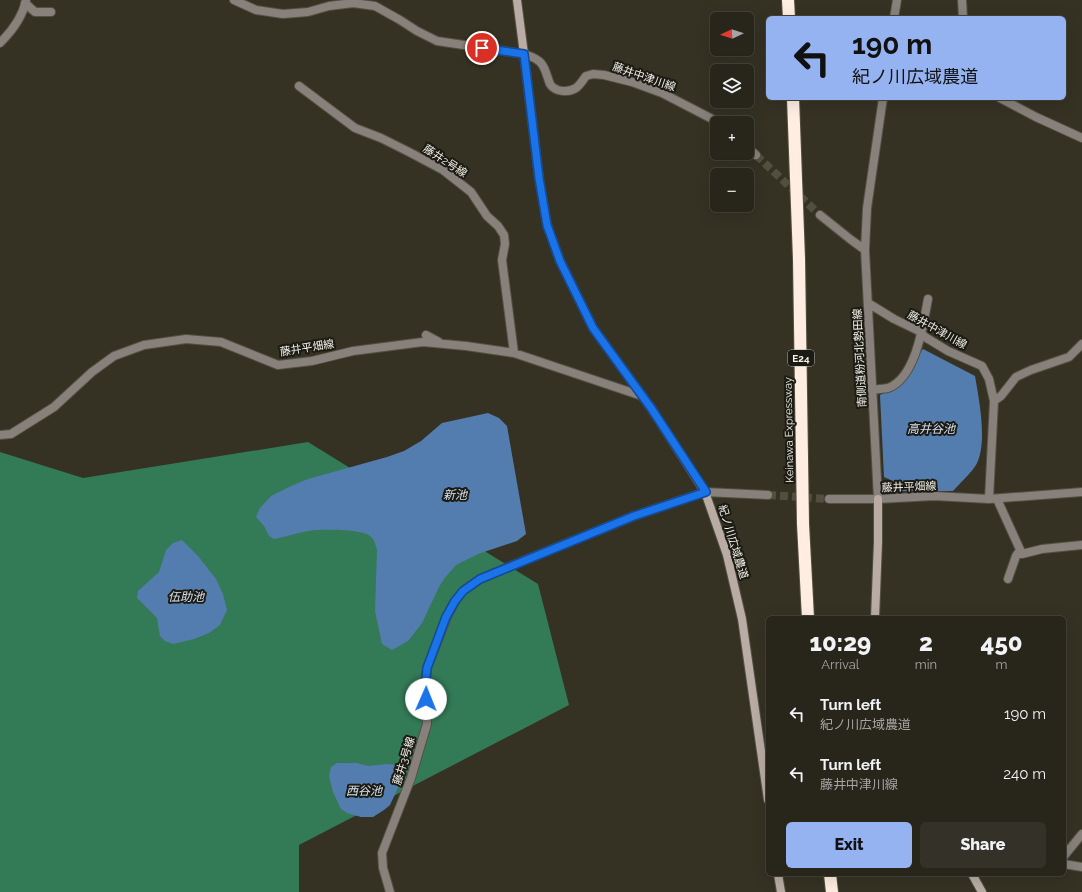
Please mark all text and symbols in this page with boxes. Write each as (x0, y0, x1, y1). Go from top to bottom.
north arrow (710, 12, 754, 56)
map controls (710, 12, 754, 212)
text: 190 m (852, 28, 932, 61)
pin (465, 31, 499, 65)
icon: left (786, 32, 838, 84)
icon: arrive (471, 37, 493, 59)
street label: 藤井中津川線 (611, 60, 677, 94)
button: layers (710, 64, 754, 108)
text: 紀ノ川広域農道 (852, 66, 978, 87)
button: + (710, 116, 754, 160)
street label: 藤井2号線 (421, 142, 469, 180)
button: − (710, 168, 754, 212)
street label: 南側道粉河北勢田線 (851, 308, 869, 408)
street label: 藤井中津川線 (905, 308, 969, 352)
street label: 藤井平畑線 (279, 337, 335, 359)
road number: E24 (788, 350, 814, 366)
street label: Keinawa Expressway (782, 377, 796, 483)
water label: 高井谷池 (907, 422, 956, 436)
street label: 藤井平畑線 (881, 480, 937, 494)
water label: 新池 (443, 488, 468, 502)
street label: 紀ノ川広域農道 (716, 503, 750, 581)
water label: 伍助池 (168, 590, 205, 604)
text: 10:29 (809, 628, 871, 657)
text: 2 (919, 628, 933, 657)
text: 450 (981, 628, 1023, 657)
text: Arrival (821, 657, 859, 672)
text: min (915, 657, 937, 672)
text: m (996, 657, 1008, 672)
position arrow (405, 678, 447, 720)
text: Turn left (820, 696, 881, 714)
icon: left (786, 703, 808, 725)
text: 190 m (1004, 705, 1046, 723)
text: 紀ノ川広域農道 (820, 717, 911, 732)
street label: 藤井3号線 (390, 735, 418, 787)
text: Turn left (820, 756, 881, 774)
icon: left (786, 763, 808, 785)
text: 240 m (1003, 765, 1046, 783)
text: 藤井中津川線 (820, 777, 898, 792)
water label: 西谷池 (346, 784, 383, 798)
button: Exit (786, 822, 912, 868)
button: Share (920, 822, 1046, 868)

